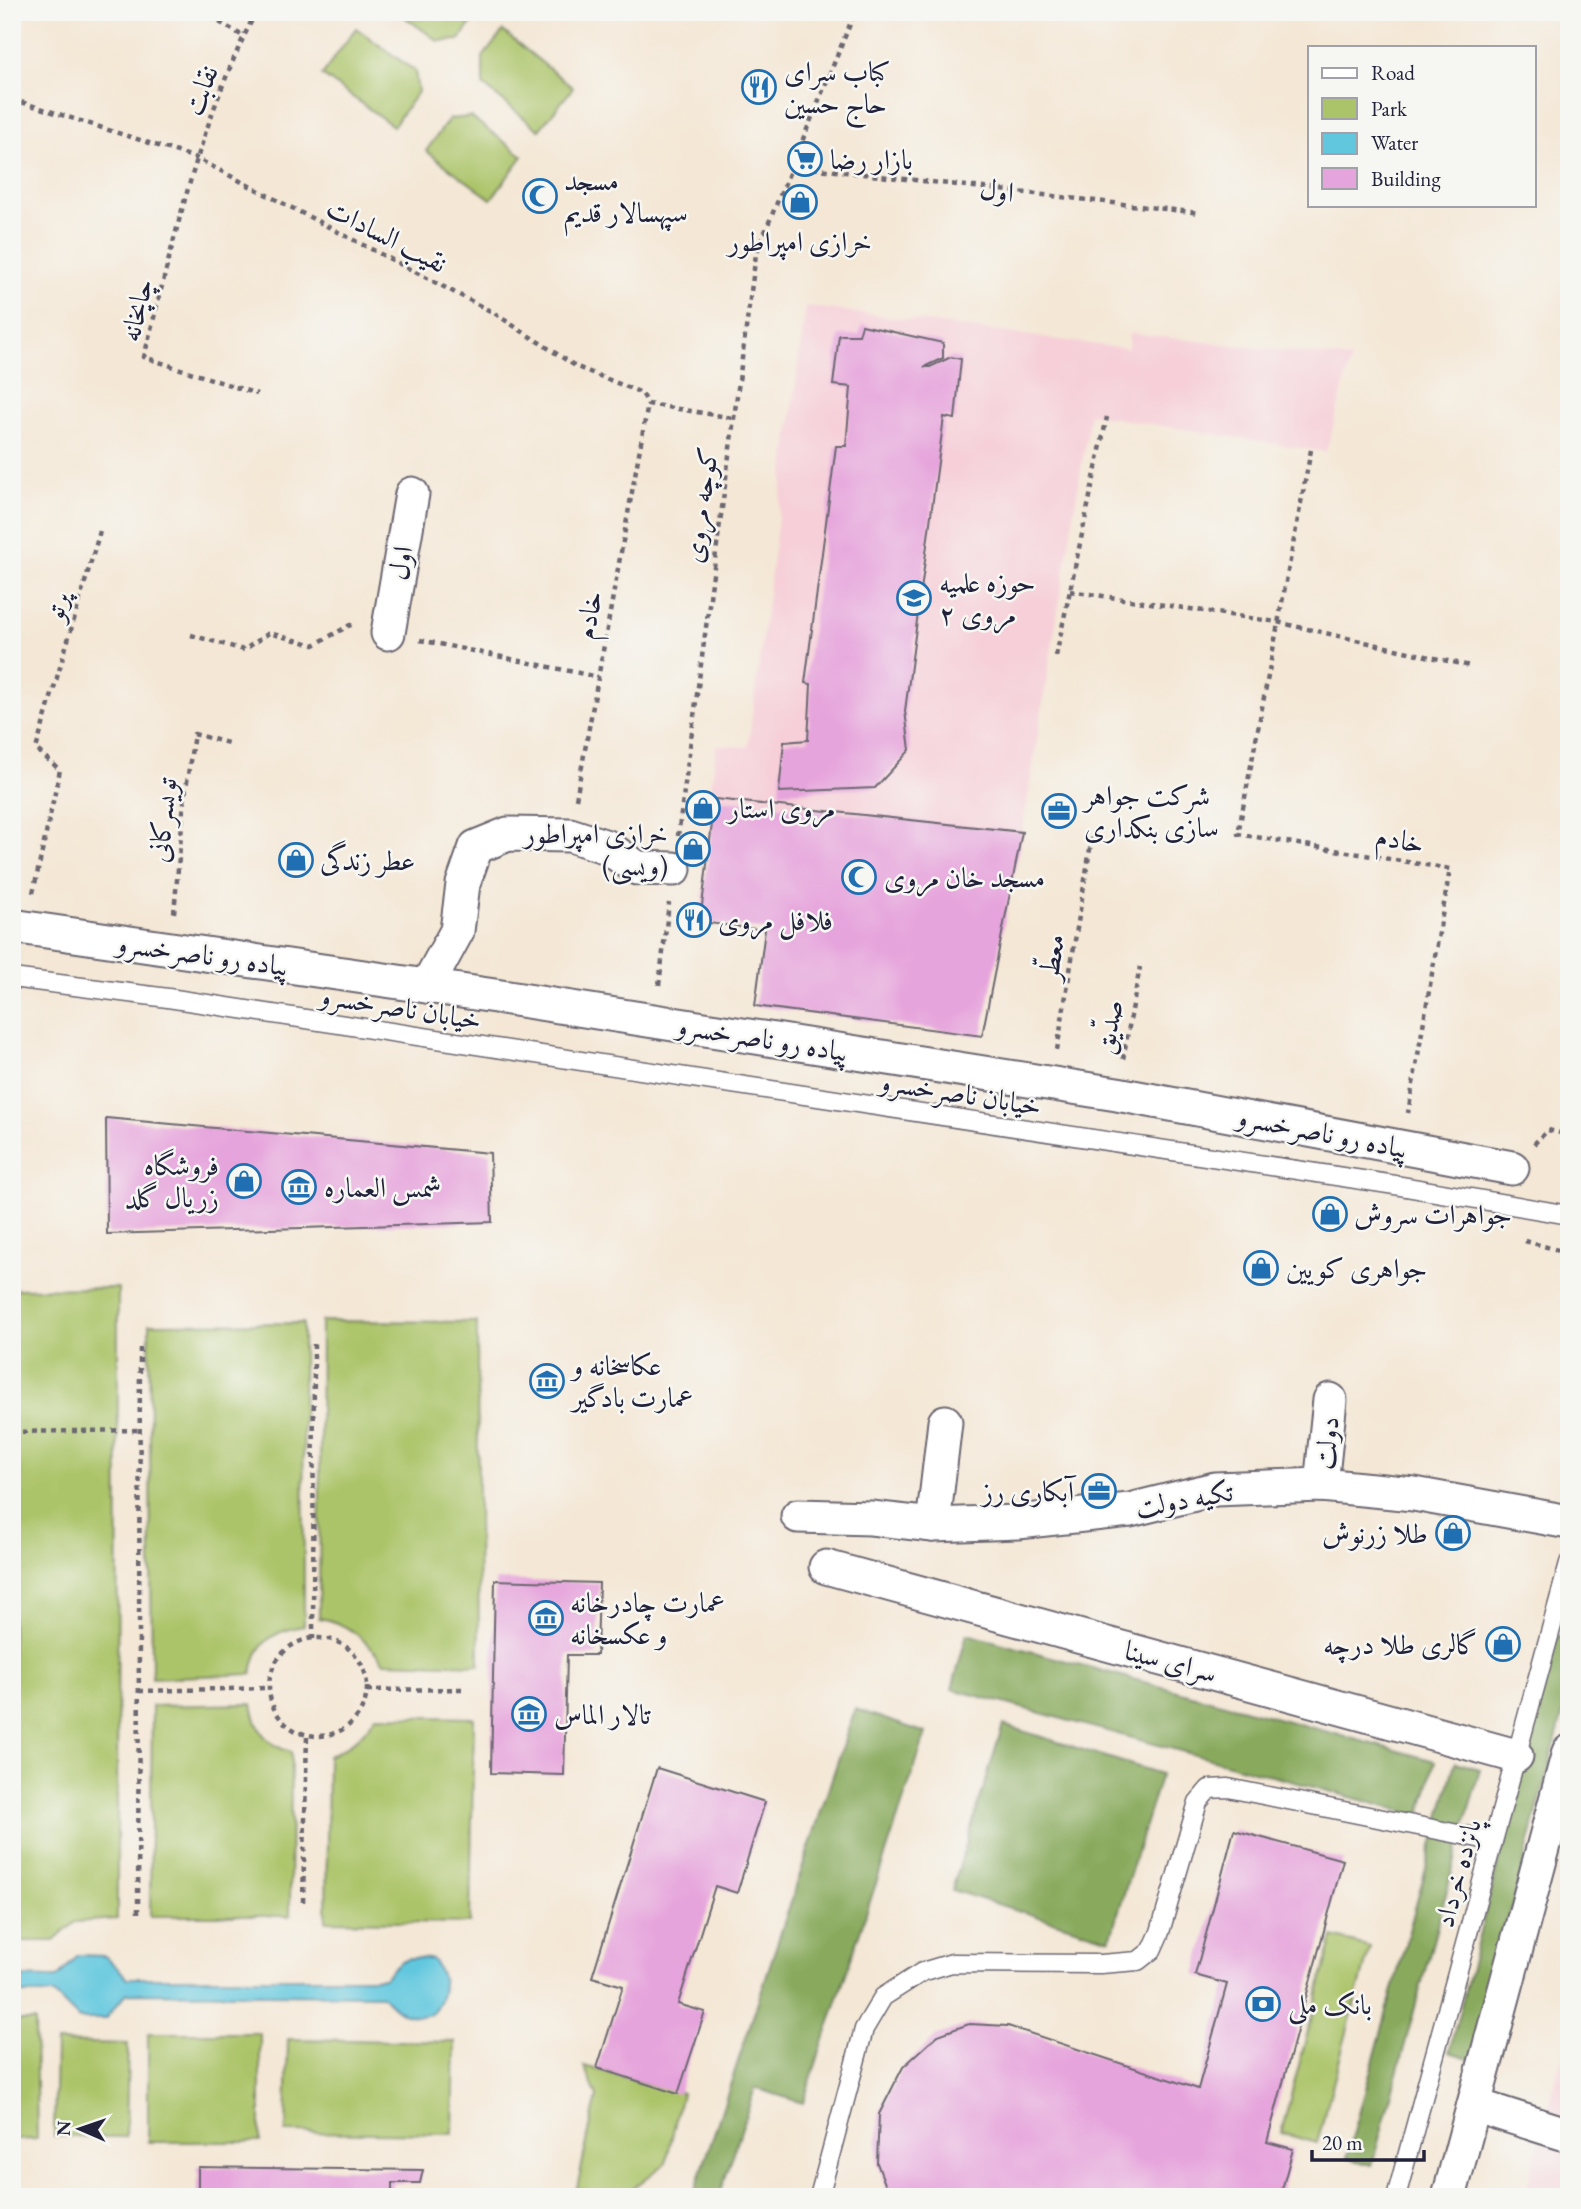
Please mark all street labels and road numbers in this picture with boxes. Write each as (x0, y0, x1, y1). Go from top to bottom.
street label: نقابت (174, 60, 226, 120)
street label: اول (978, 170, 1016, 210)
street label: نقیب السادات (320, 189, 454, 281)
street label: چاپخانه (111, 275, 163, 346)
street label: کوچه مروی (674, 445, 728, 566)
street label: اول (379, 543, 421, 583)
street label: پرتو (34, 584, 79, 628)
street label: خادم (566, 588, 617, 643)
street label: تویسرکانی (140, 775, 185, 864)
street label: خادم (1372, 817, 1427, 868)
street label: پیاده رو ناصرخسرو (111, 924, 291, 987)
street label: معطّر (1028, 931, 1072, 986)
street label: خیابان ناصرخسرو (315, 976, 484, 1038)
street label: صدّیق (1085, 997, 1131, 1057)
street label: پیاده رو ناصرخسرو (671, 1006, 852, 1072)
street label: خیابان ناصرخسرو (875, 1062, 1044, 1124)
street label: پیاده رو ناصرخسرو (1231, 1097, 1412, 1169)
street label: دولت (1305, 1415, 1347, 1471)
street label: تکیه دولت (1132, 1473, 1236, 1525)
street label: سرای سینا (1121, 1631, 1221, 1692)
street label: پانزده خرداد (1425, 1813, 1492, 1932)

